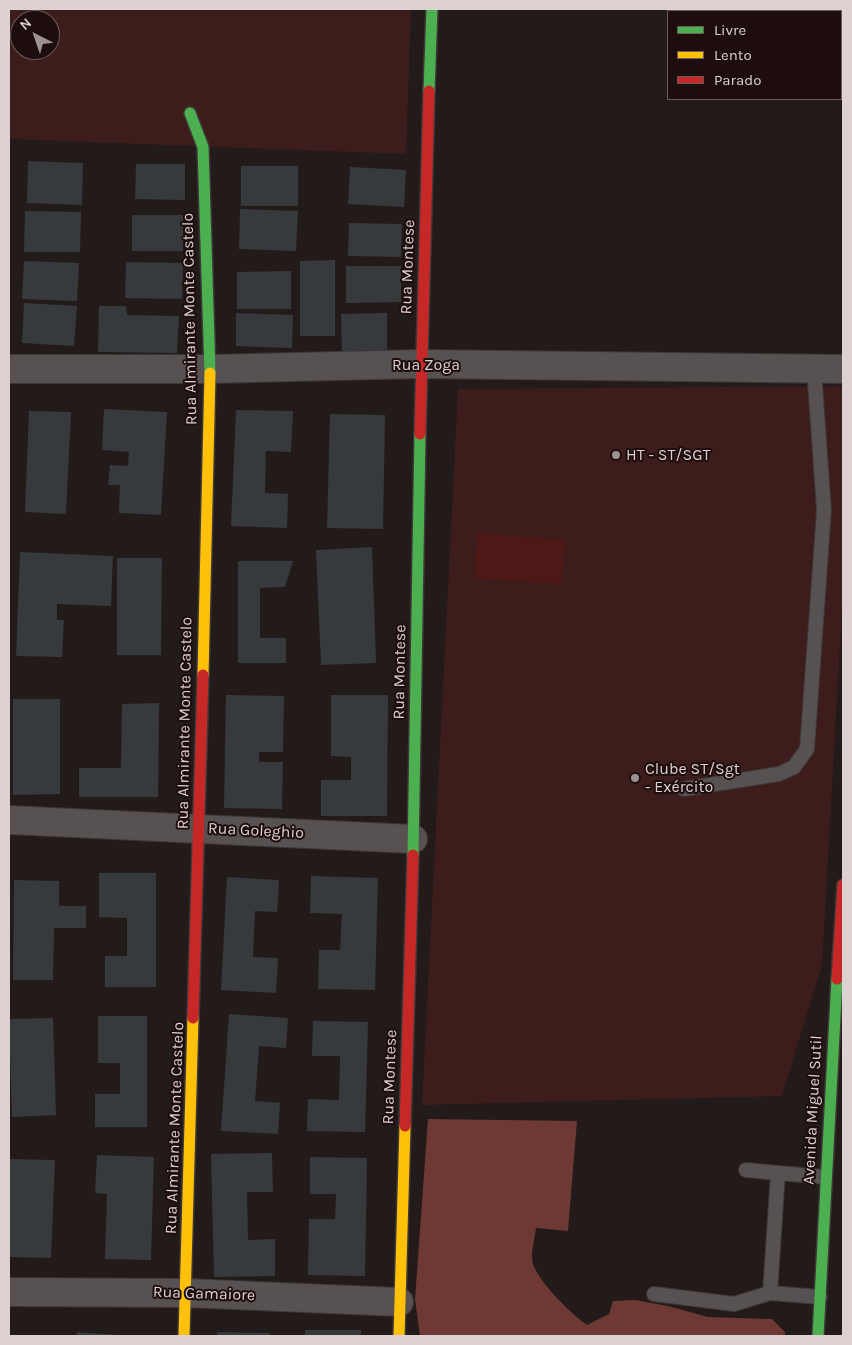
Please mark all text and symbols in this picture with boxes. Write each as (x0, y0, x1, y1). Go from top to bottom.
north arrow (10, 10, 60, 60)
legend (667, 10, 842, 100)
text: N (16, 14, 35, 34)
text: Livre (714, 21, 746, 39)
text: Lento (714, 46, 752, 64)
text: Parado (714, 71, 761, 89)
street label: Rua Almirante Monte Castelo (179, 213, 201, 425)
street label: Rua Montese (397, 219, 419, 315)
street label: Rua Zoga (392, 355, 460, 375)
place label: HT - ST/SGT (626, 445, 710, 465)
marker: HT - ST/SGT (610, 449, 622, 461)
street label: Rua Almirante Monte Castelo (174, 617, 196, 829)
street label: Rua Montese (390, 624, 410, 720)
place label: Clube ST/Sgt - Exército (645, 759, 740, 797)
marker: Clube ST/Sgt - Exército (629, 772, 641, 784)
street label: Rua Goleghio (208, 819, 304, 843)
street label: Rua Almirante Monte Castelo (162, 1022, 188, 1234)
street label: Rua Montese (379, 1029, 401, 1125)
street label: Avenida Miguel Sutil (799, 1035, 827, 1185)
street label: Rua Gamaiore (152, 1283, 256, 1305)

